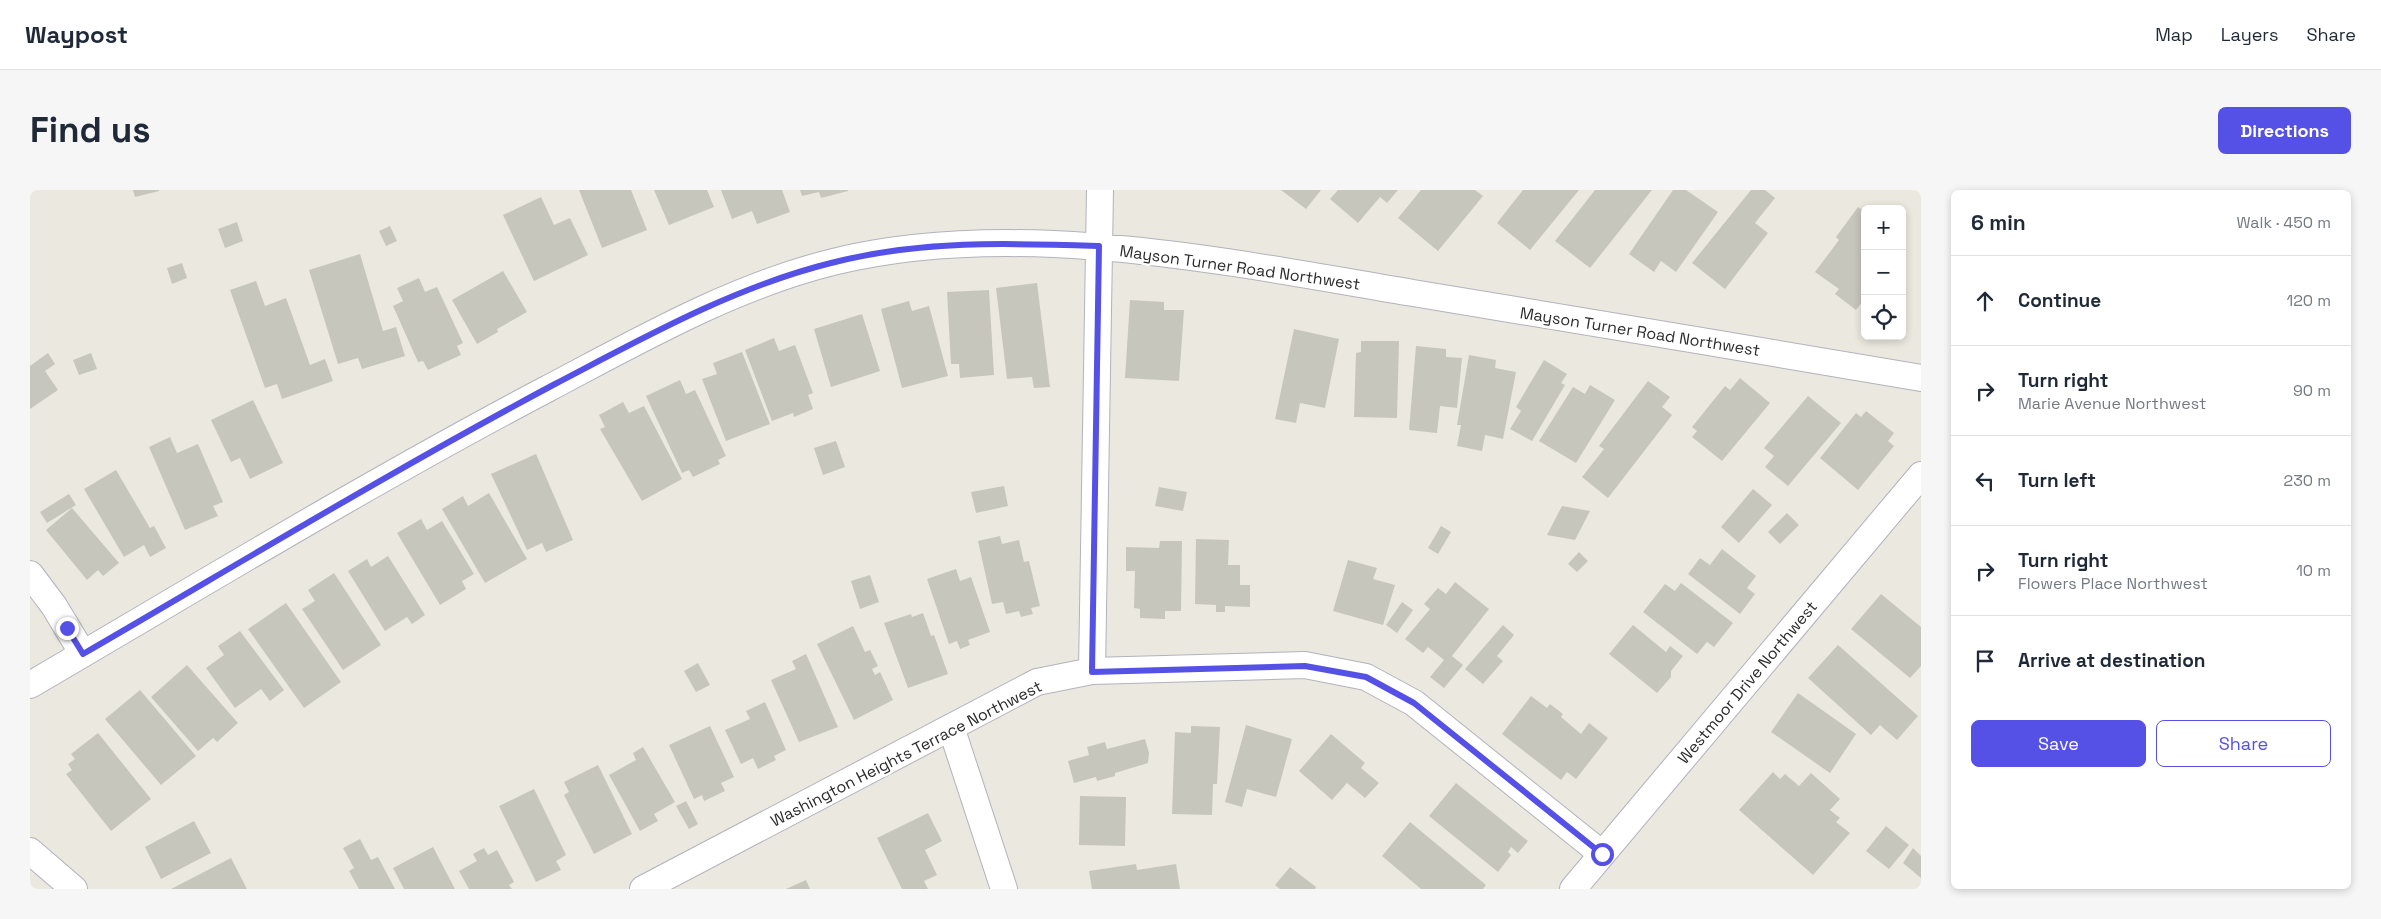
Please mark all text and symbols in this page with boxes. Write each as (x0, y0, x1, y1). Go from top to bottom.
text: Waypost (25, 19, 128, 50)
text: Map (2155, 23, 2193, 46)
text: Layers (2221, 23, 2278, 46)
text: Share (2306, 23, 2356, 46)
button: Directions (2218, 107, 2351, 154)
text: Find us (30, 108, 151, 152)
map controls (1861, 205, 1906, 340)
button: + (1861, 205, 1906, 250)
text: 6 min (1971, 209, 2026, 236)
text: Walk · 450 m (2237, 212, 2331, 233)
street label: Mayson Turner Road Northwest (1118, 240, 1362, 295)
button: − (1861, 250, 1906, 295)
icon: ahead (1971, 287, 1999, 315)
text: Continue (2018, 288, 2101, 313)
text: 120 m (2287, 290, 2331, 311)
button: locate (1861, 295, 1906, 340)
street label: Mayson Turner Road Northwest (1518, 302, 1761, 361)
text: Turn right (2018, 368, 2108, 393)
icon: right (1971, 377, 1999, 405)
text: 90 m (2293, 380, 2331, 401)
text: Marie Avenue Northwest (2018, 393, 2206, 414)
icon: left (1971, 467, 1999, 495)
text: Turn left (2018, 468, 2096, 493)
text: 230 m (2284, 470, 2331, 491)
text: Turn right (2018, 548, 2108, 573)
icon: right (1971, 557, 1999, 585)
text: 10 m (2296, 560, 2331, 581)
text: Flowers Place Northwest (2018, 573, 2208, 594)
street label: Westmoor Drive Northwest (1673, 597, 1822, 768)
route end (56, 617, 79, 640)
icon: arrive (1971, 647, 1999, 675)
text: Arrive at destination (2018, 648, 2206, 673)
street label: Washington Heights Terrace Northwest (767, 676, 1045, 831)
button: Save (1971, 720, 2146, 767)
button: Share (2156, 720, 2331, 767)
route start (1591, 843, 1614, 866)

